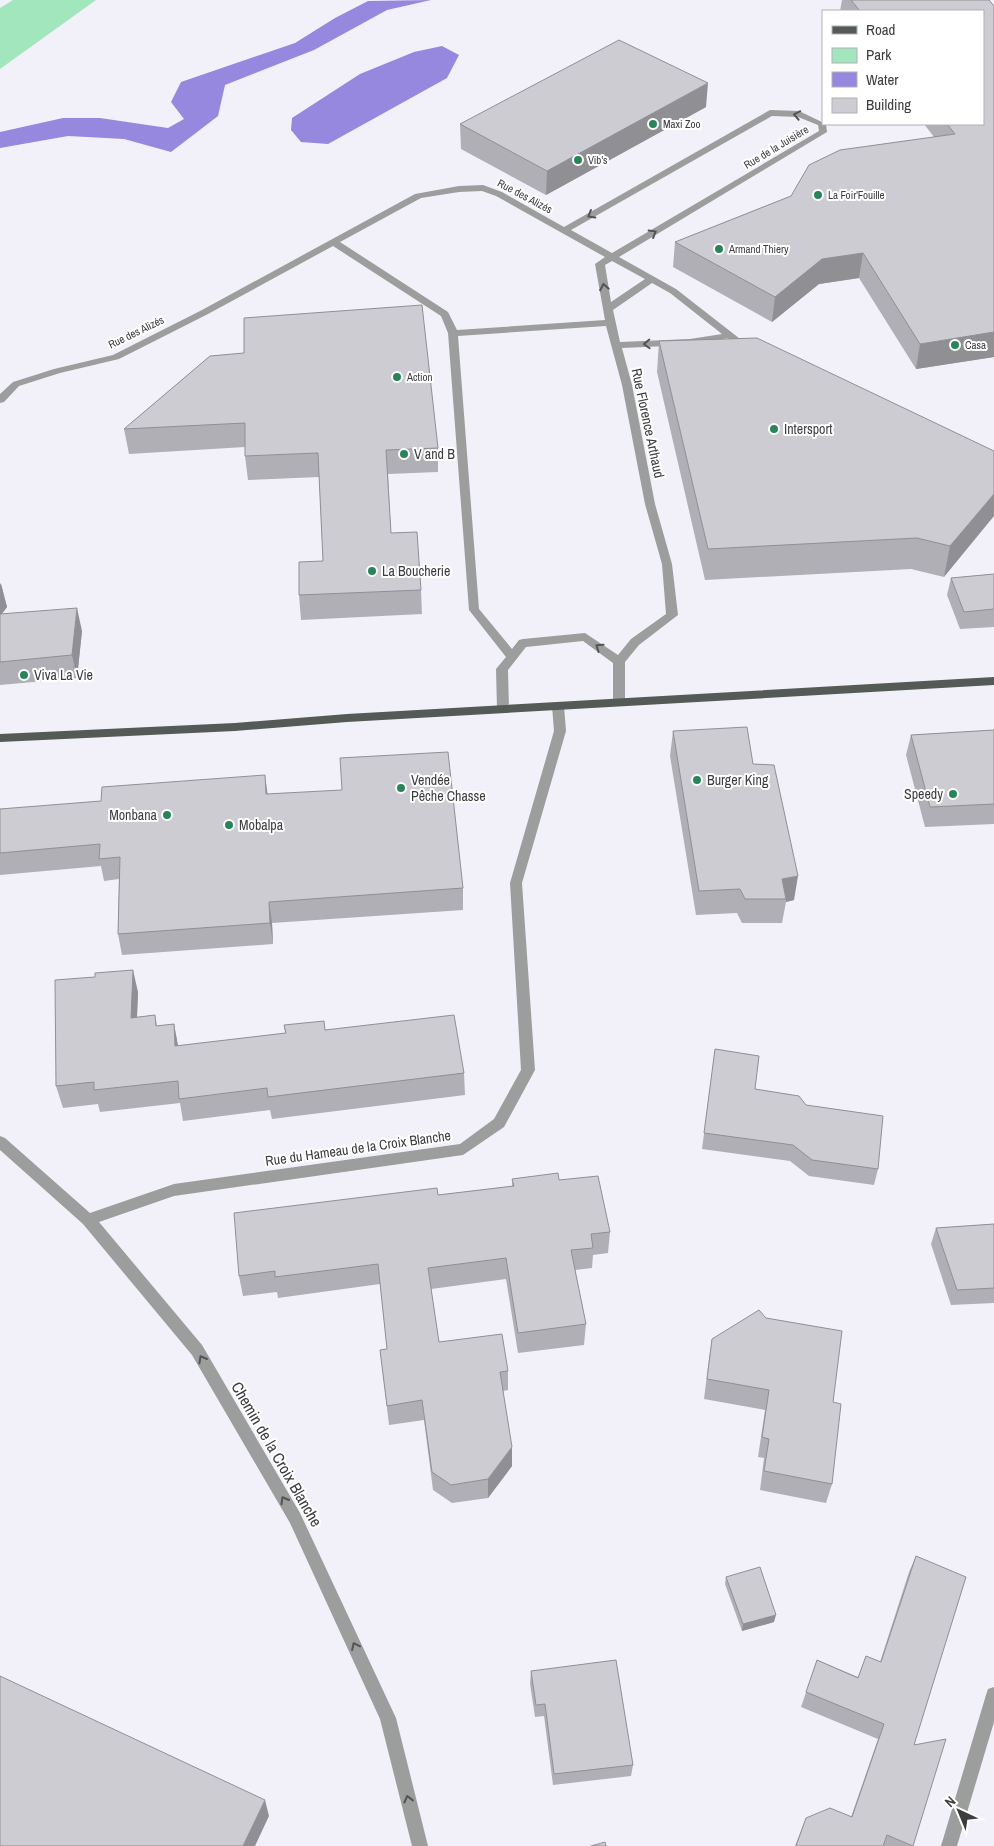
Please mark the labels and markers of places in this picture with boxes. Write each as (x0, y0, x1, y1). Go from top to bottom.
place label: Maxi Zoo (663, 117, 701, 131)
marker: Maxi Zoo (647, 118, 659, 130)
place label: Vib's (588, 153, 608, 167)
marker: Vib's (572, 154, 584, 166)
place label: La Foir'Fouille (828, 188, 885, 202)
marker: La Foir'Fouille (812, 189, 824, 201)
place label: Armand Thiery (728, 242, 789, 256)
marker: Armand Thiery (713, 243, 725, 255)
place label: Casa (965, 338, 986, 352)
marker: Casa (949, 339, 961, 351)
place label: Action (406, 370, 433, 384)
marker: Action (391, 371, 403, 383)
place label: Intersport (784, 420, 833, 438)
marker: Intersport (768, 423, 780, 435)
place label: V and B (414, 445, 455, 463)
marker: V and B (398, 448, 410, 460)
place label: La Boucherie (382, 562, 450, 580)
marker: La Boucherie (366, 565, 378, 577)
place label: Viva La Vie (34, 666, 93, 684)
marker: Viva La Vie (18, 669, 30, 681)
place label: Vendée Pêche Chasse (411, 771, 486, 805)
place label: Burger King (707, 771, 769, 789)
marker: Burger King (691, 774, 703, 786)
marker: Vendée Pêche Chasse (395, 782, 407, 794)
place label: Speedy (904, 785, 943, 803)
marker: Speedy (947, 788, 959, 800)
place label: Monbana (109, 806, 158, 824)
marker: Monbana (161, 809, 173, 821)
place label: Mobalpa (239, 816, 284, 834)
marker: Mobalpa (223, 819, 235, 831)

